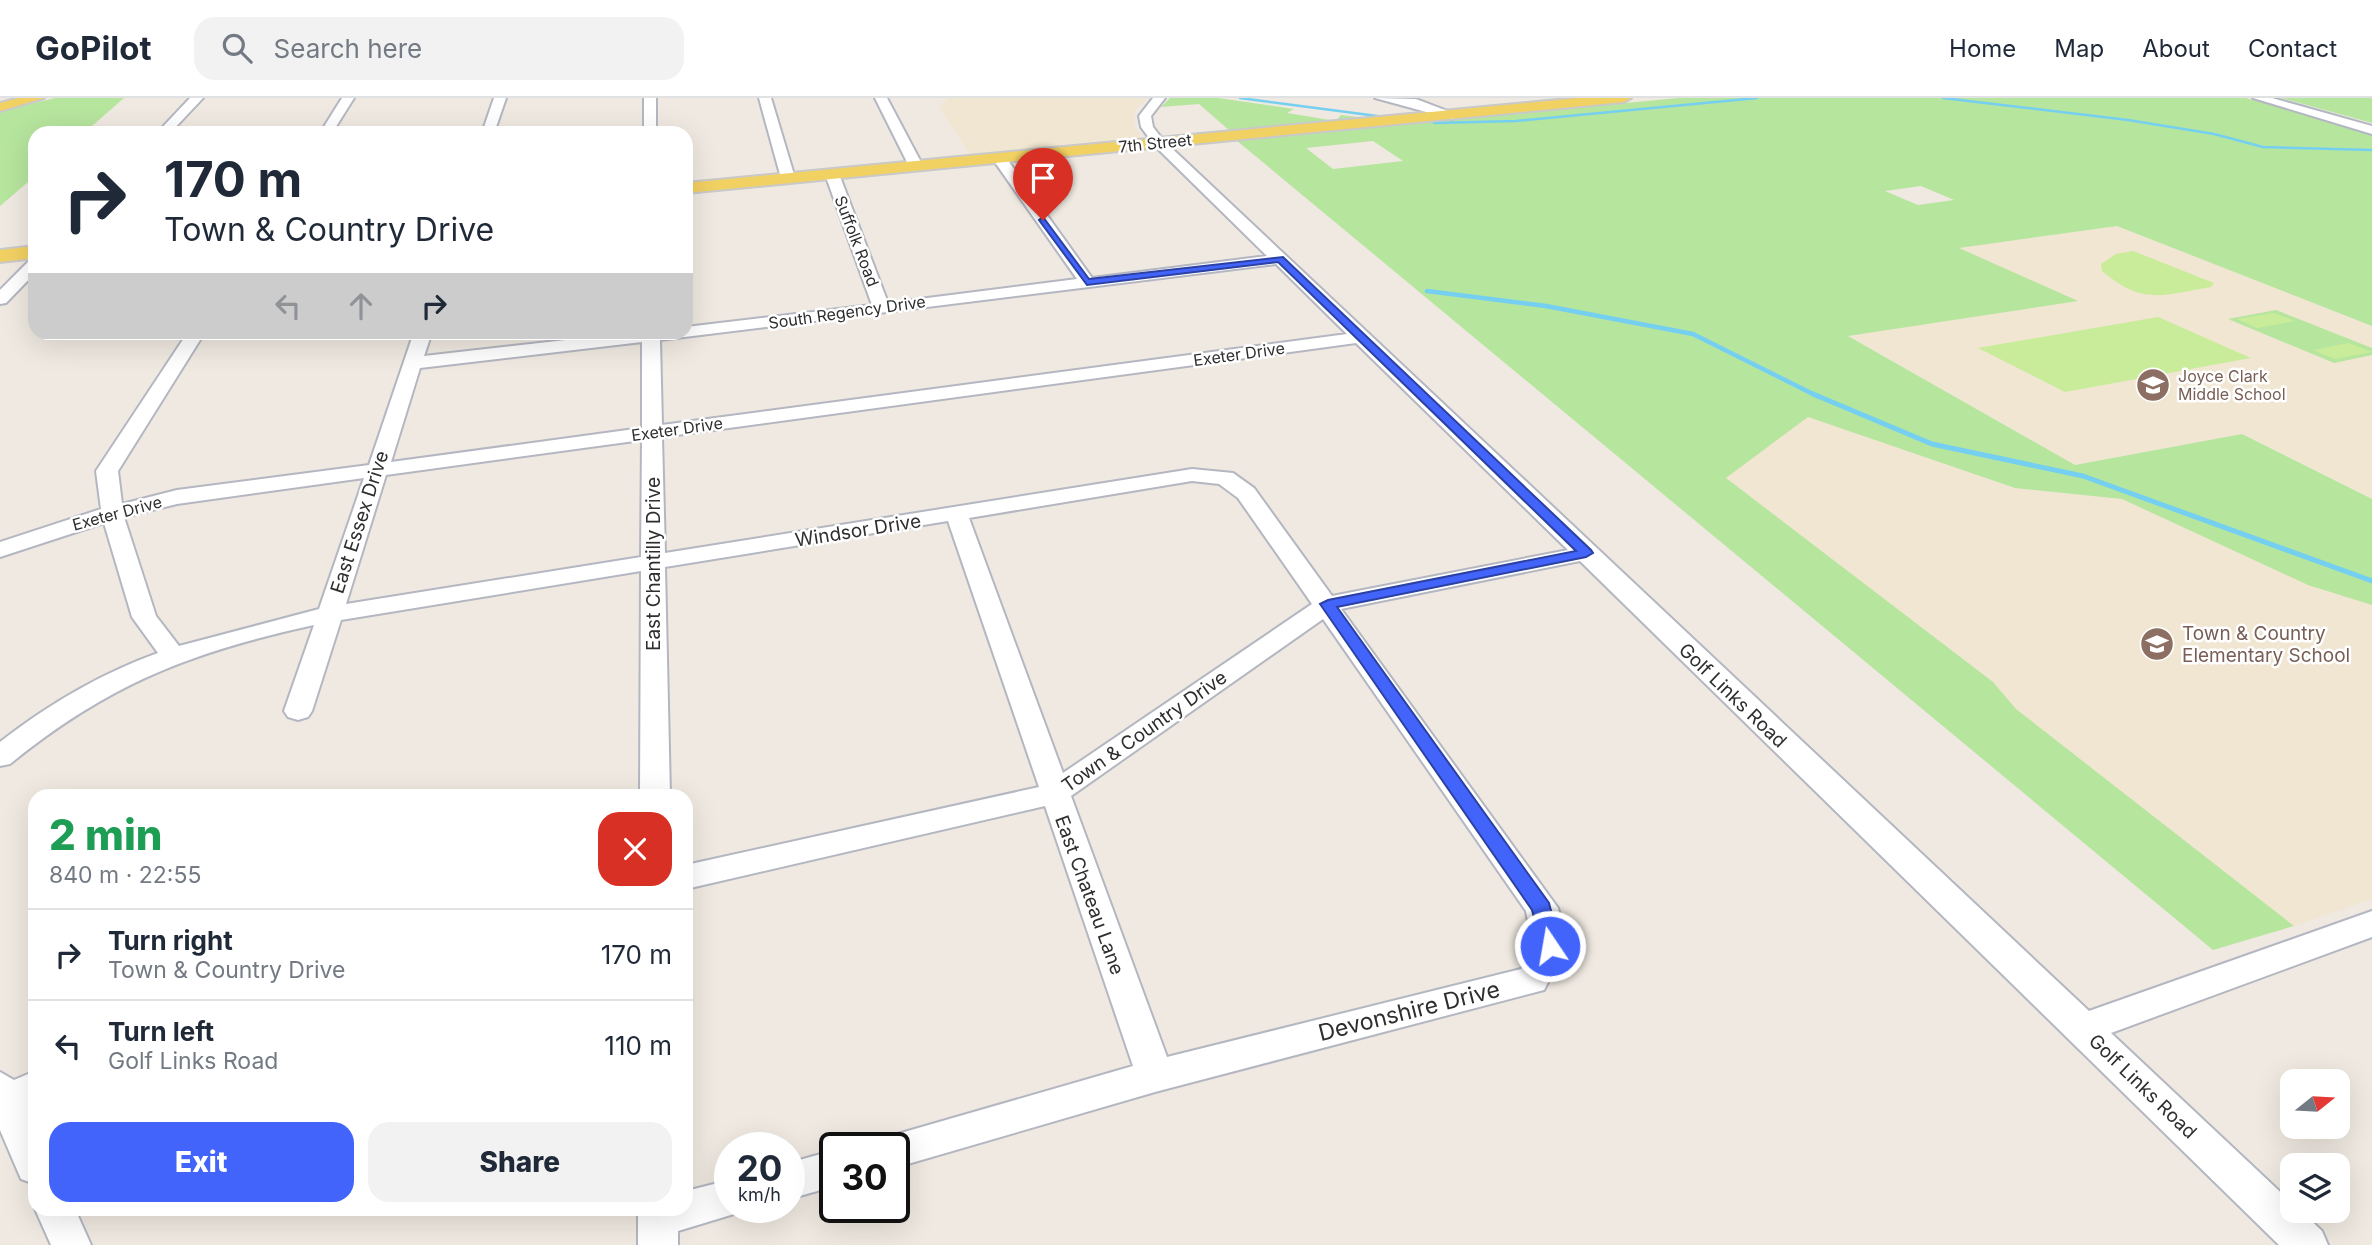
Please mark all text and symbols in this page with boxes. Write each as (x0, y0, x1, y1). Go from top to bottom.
search box (194, 17, 684, 80)
text: GoPilot (35, 28, 152, 68)
icon: search (218, 29, 256, 67)
text: Search here (274, 33, 422, 64)
text: Home (1949, 34, 2016, 63)
text: Map (2054, 34, 2104, 63)
text: About (2142, 34, 2210, 63)
text: Contact (2248, 34, 2337, 63)
street label: 7th Street (1117, 129, 1193, 157)
pin (1013, 148, 1073, 220)
text: 170 m (164, 150, 302, 209)
icon: right (49, 154, 140, 245)
icon: arrive (1024, 159, 1062, 197)
street label: Suffolk Road (830, 193, 884, 289)
text: Town & Country Drive (164, 210, 494, 249)
icon: left (269, 287, 307, 325)
icon: ahead (342, 287, 380, 325)
icon: right (415, 287, 453, 325)
street label: South Regency Drive (767, 291, 927, 333)
street label: Exeter Drive (1192, 338, 1286, 370)
school or university icon: Joyce Clark Middle School (2134, 366, 2172, 404)
place label: Joyce Clark Middle School (2178, 366, 2286, 404)
street label: Exeter Drive (630, 413, 724, 445)
street label: East Essex Drive (326, 448, 393, 596)
street label: East Chantilly Drive (642, 477, 665, 651)
street label: Exeter Drive (70, 491, 164, 535)
street label: Windsor Drive (793, 509, 923, 552)
place label: Town & Country Elementary School (2182, 622, 2350, 667)
school or university icon: Town & Country Elementary School (2138, 625, 2176, 663)
street label: Golf Links Road (1674, 638, 1791, 753)
street label: Town & Country Drive (1057, 666, 1231, 797)
text: 2 min (49, 809, 163, 860)
button: close (598, 812, 672, 886)
street label: East Chateau Lane (1050, 812, 1129, 978)
text: 840 m · 22:55 (49, 861, 201, 889)
position arrow (1513, 909, 1587, 983)
text: Turn right (108, 925, 233, 956)
icon: right (49, 936, 87, 974)
text: 170 m (601, 939, 672, 970)
text: Town & Country Drive (108, 956, 345, 984)
street label: Devonshire Drive (1315, 975, 1503, 1047)
text: Turn left (108, 1016, 214, 1047)
icon: left (49, 1027, 87, 1065)
street label: Golf Links Road (2084, 1029, 2201, 1144)
text: 110 m (604, 1030, 672, 1061)
text: Golf Links Road (108, 1047, 278, 1075)
north arrow (2280, 1069, 2350, 1139)
map controls (2280, 1069, 2350, 1223)
button: Exit (49, 1122, 354, 1202)
button: Share (368, 1122, 672, 1202)
speed limit sign: 30 (819, 1132, 910, 1223)
text: 20 (737, 1147, 782, 1189)
button: layers (2280, 1153, 2350, 1223)
text: km/h (738, 1184, 781, 1205)

